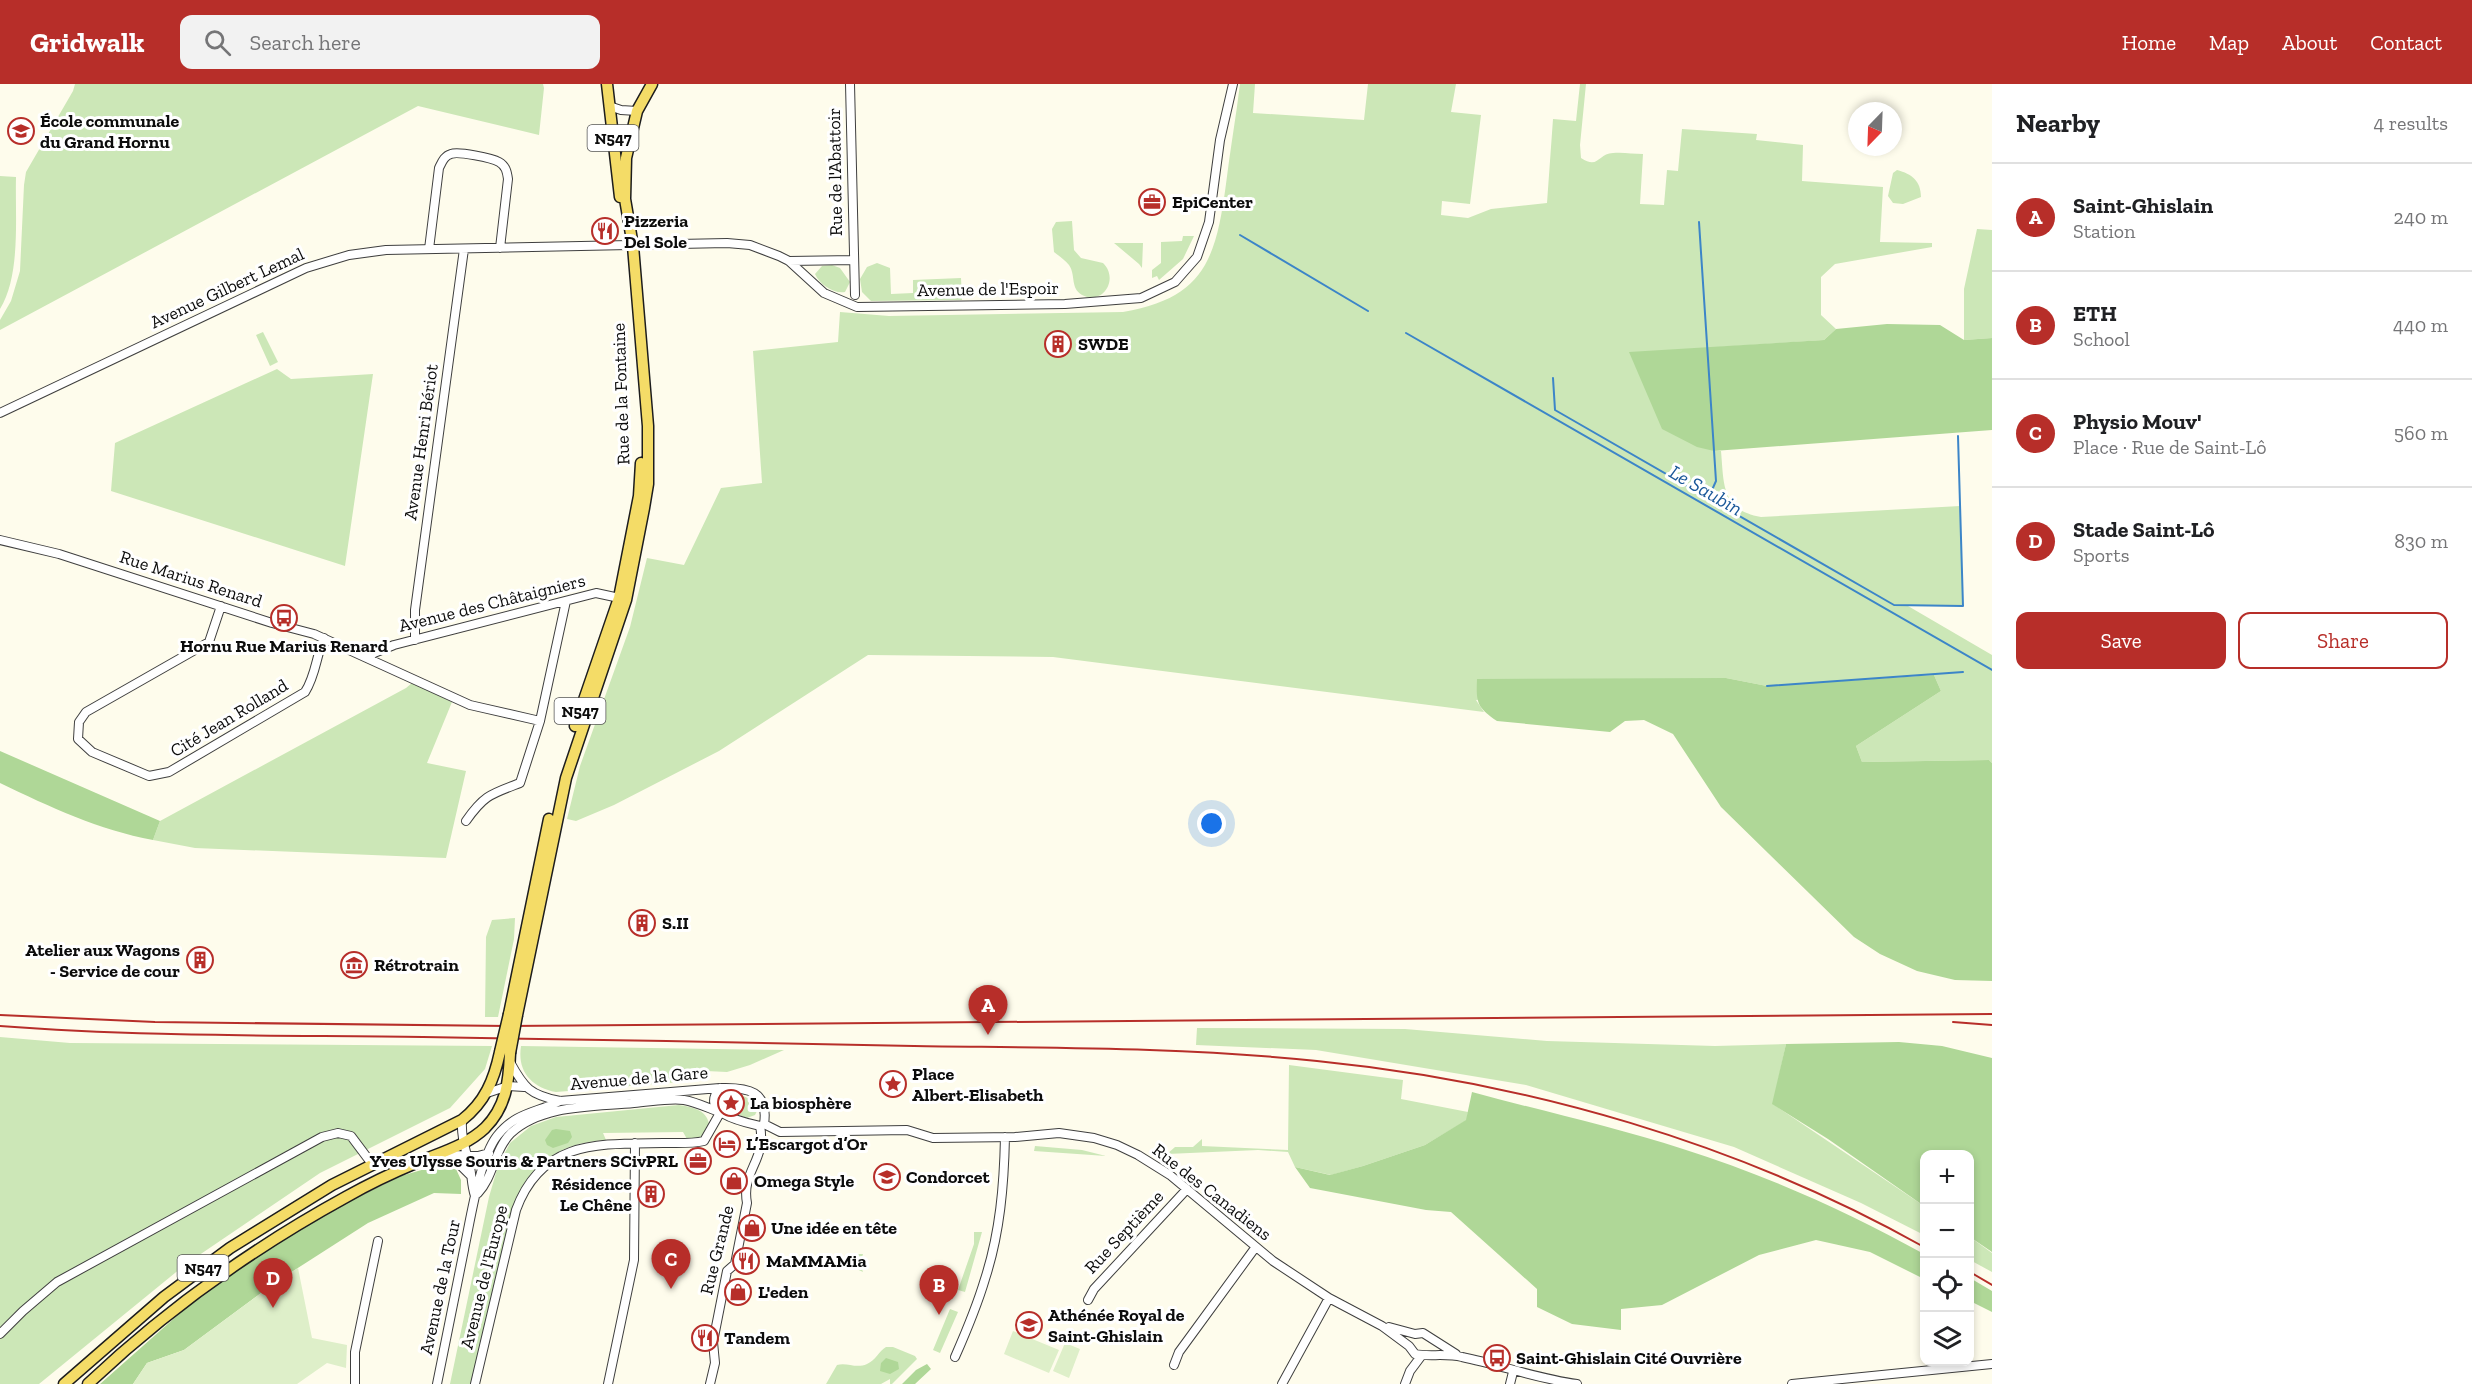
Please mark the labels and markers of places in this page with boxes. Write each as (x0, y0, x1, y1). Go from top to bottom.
place label: École communale du Grand Hornu (40, 110, 180, 153)
school or university icon: École communale du Grand Hornu (6, 116, 36, 146)
office icon: EpiCenter (1137, 187, 1167, 217)
place label: EpiCenter (1172, 191, 1253, 213)
place label: Pizzeria Del Sole (624, 210, 688, 253)
restaurant icon: Pizzeria Del Sole (590, 216, 620, 246)
building icon: SWDE (1043, 329, 1073, 359)
place label: SWDE (1078, 333, 1129, 355)
bus stop icon: Hornu Rue Marius Renard (269, 603, 299, 633)
place label: Hornu Rue Marius Renard (180, 635, 389, 657)
building icon: S.II (627, 908, 657, 938)
place label: S.II (662, 912, 689, 934)
place label: Atelier aux Wagons - Service de cour (25, 939, 180, 982)
building icon: Atelier aux Wagons - Service de cour (185, 945, 215, 975)
museum icon: Rétrotrain (339, 950, 369, 980)
place label: Rétrotrain (374, 954, 459, 976)
pin: A (968, 986, 1008, 1035)
place label: Place Albert-Elisabeth (912, 1063, 1044, 1106)
place icon: Place Albert-Elisabeth (878, 1069, 908, 1099)
place icon: La biosphère (716, 1088, 746, 1118)
place label: La biosphère (750, 1092, 852, 1114)
hotel icon: L’Escargot d’Or (712, 1129, 742, 1159)
place label: L’Escargot d’Or (746, 1133, 868, 1155)
office icon: Yves Ulysse Souris & Partners SCivPRL (683, 1146, 713, 1176)
place label: Yves Ulysse Souris & Partners SCivPRL (370, 1150, 678, 1172)
school or university icon: Condorcet (872, 1162, 902, 1192)
shop icon: Omega Style (719, 1166, 749, 1196)
place label: Condorcet (906, 1166, 990, 1188)
place label: Omega Style (754, 1170, 854, 1192)
place label: Résidence Le Chêne (552, 1173, 632, 1216)
building icon: Résidence Le Chêne (636, 1179, 666, 1209)
shop icon: Une idée en tête (737, 1213, 767, 1243)
place label: Une idée en tête (771, 1217, 897, 1239)
pin: C (652, 1240, 690, 1289)
restaurant icon: MaMMAMia (731, 1246, 761, 1276)
place label: MaMMAMia (766, 1250, 867, 1272)
pin: D (254, 1258, 292, 1308)
pin: B (920, 1266, 958, 1315)
shop icon: L'eden (723, 1277, 753, 1307)
place label: L'eden (758, 1281, 809, 1303)
place label: Athénée Royal de Saint-Ghislain (1048, 1304, 1185, 1347)
school or university icon: Athénée Royal de Saint-Ghislain (1014, 1310, 1044, 1340)
restaurant icon: Tandem (690, 1323, 720, 1353)
place label: Tandem (724, 1327, 790, 1349)
bus stop icon: Saint-Ghislain Cité Ouvrière (1482, 1343, 1512, 1373)
place label: Saint-Ghislain Cité Ouvrière (1516, 1347, 1742, 1369)

